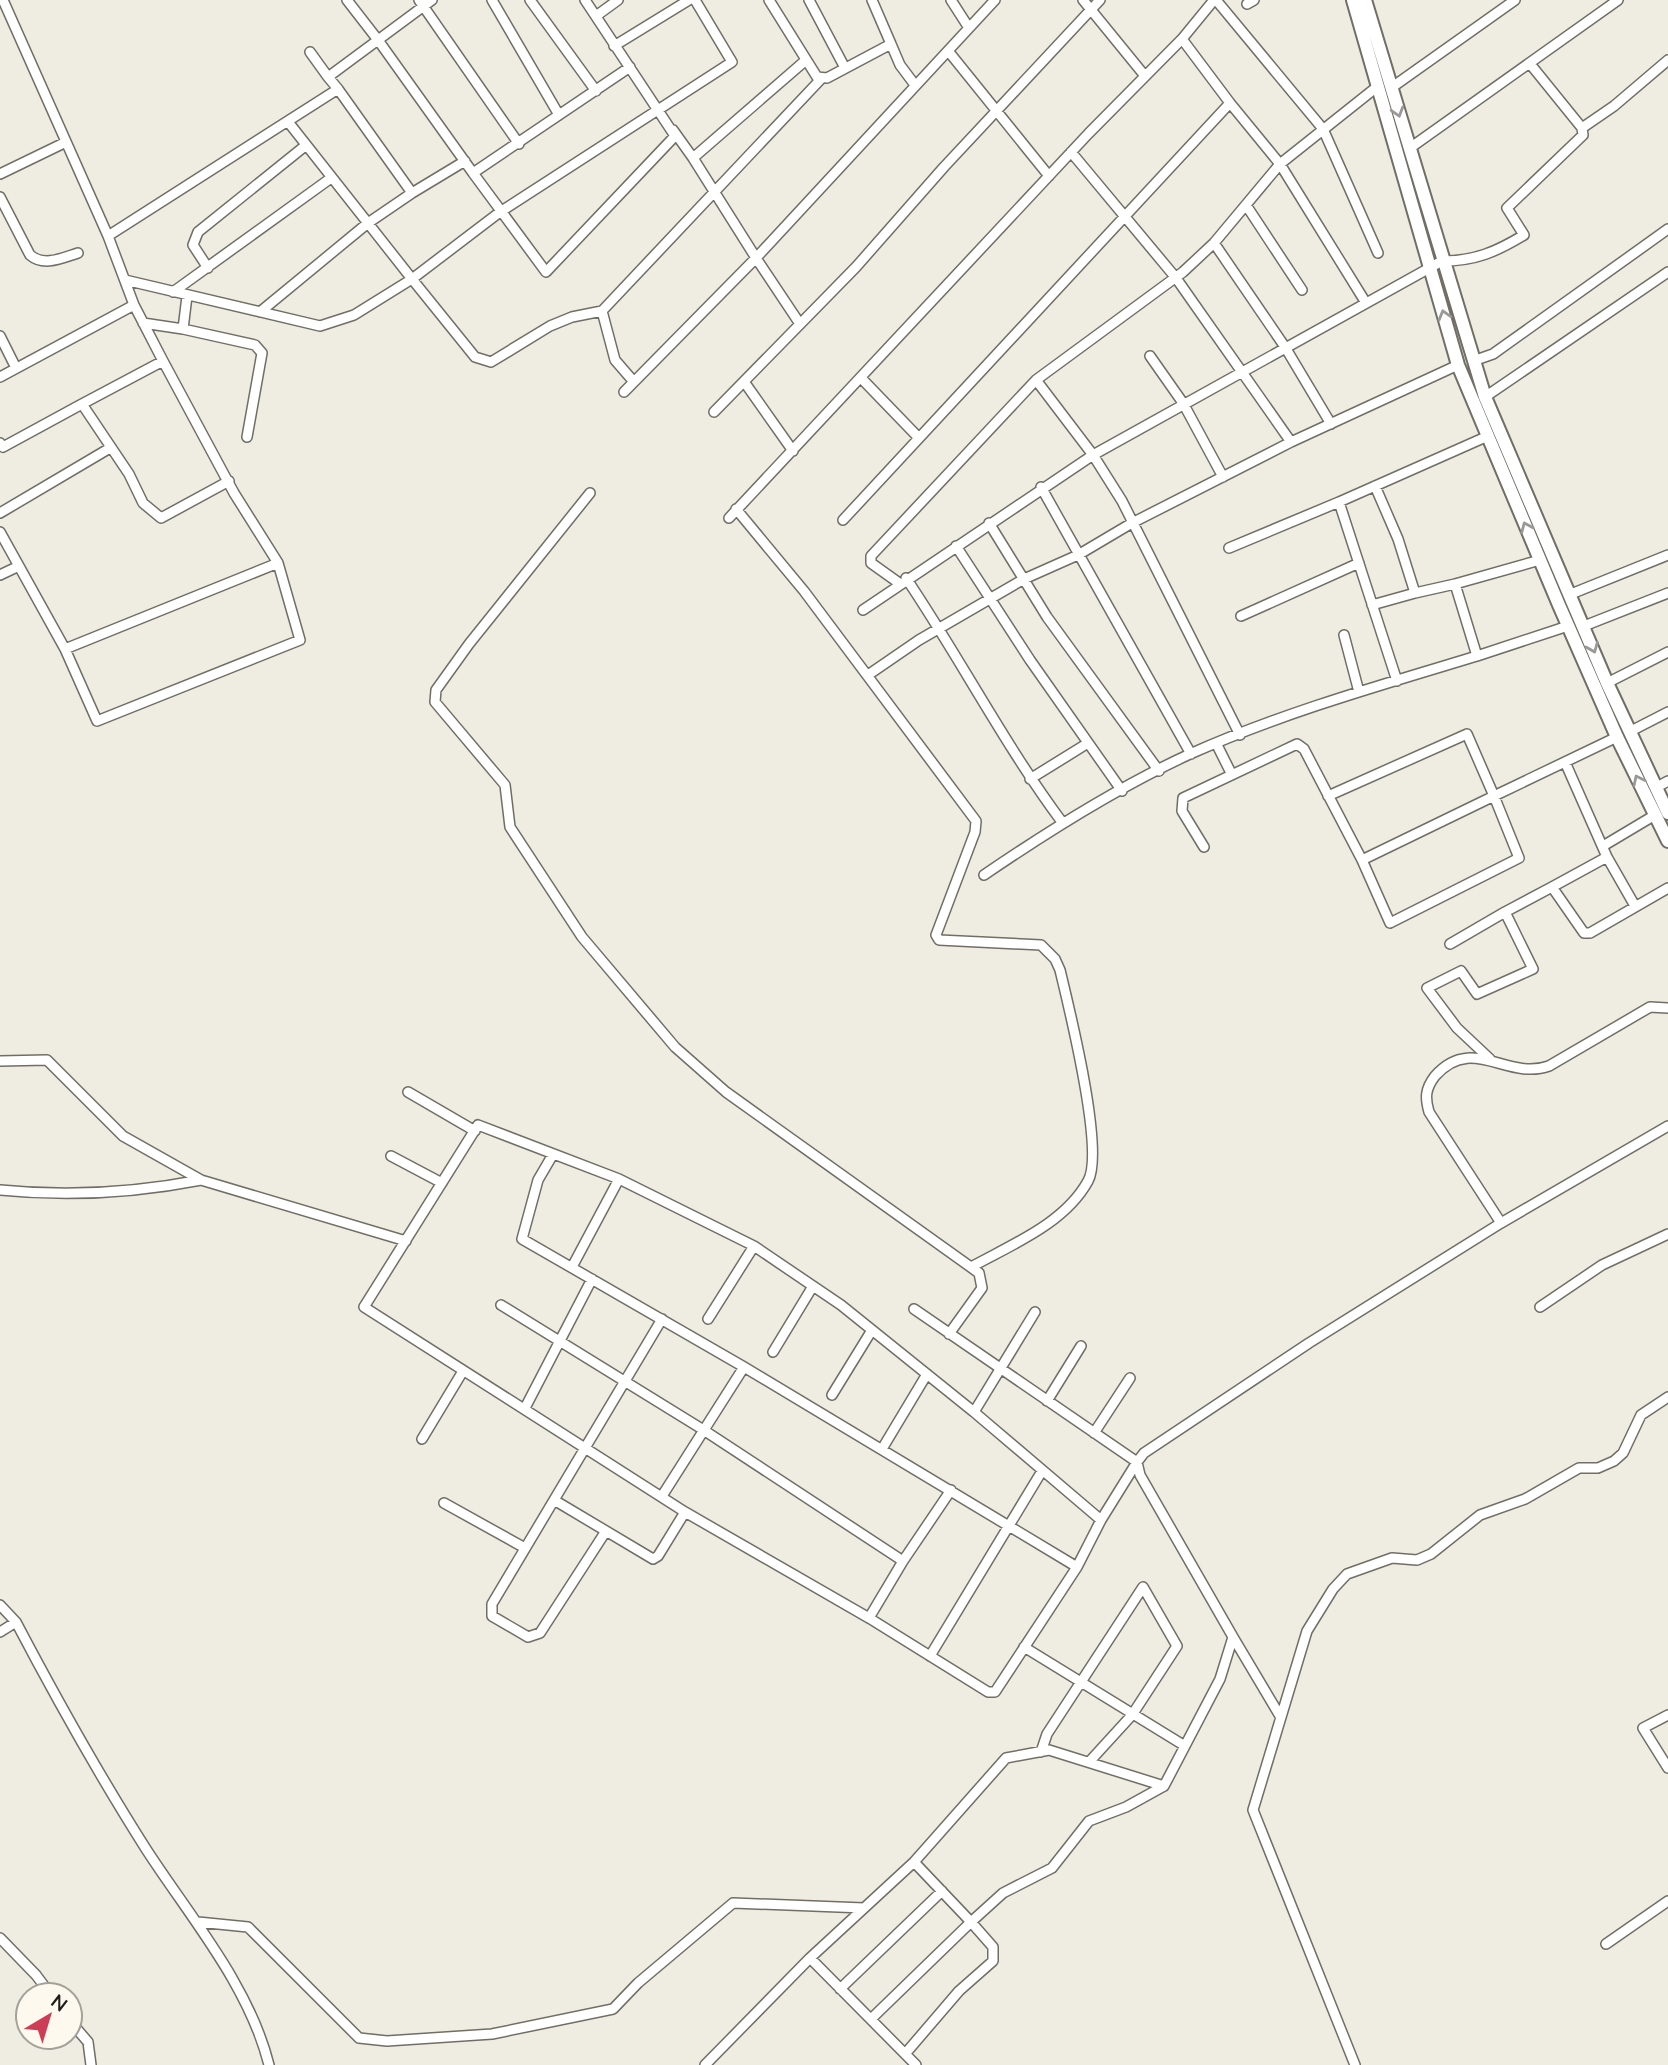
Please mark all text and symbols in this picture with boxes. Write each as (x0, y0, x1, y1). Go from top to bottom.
one-way arrow (1390, 106, 1405, 118)
one-way arrow (1438, 309, 1452, 321)
one-way arrow (1521, 522, 1535, 534)
one-way arrow (1585, 640, 1599, 653)
one-way arrow (1632, 775, 1646, 787)
north arrow (14, 1981, 84, 2051)
text: N (46, 1989, 73, 2016)

